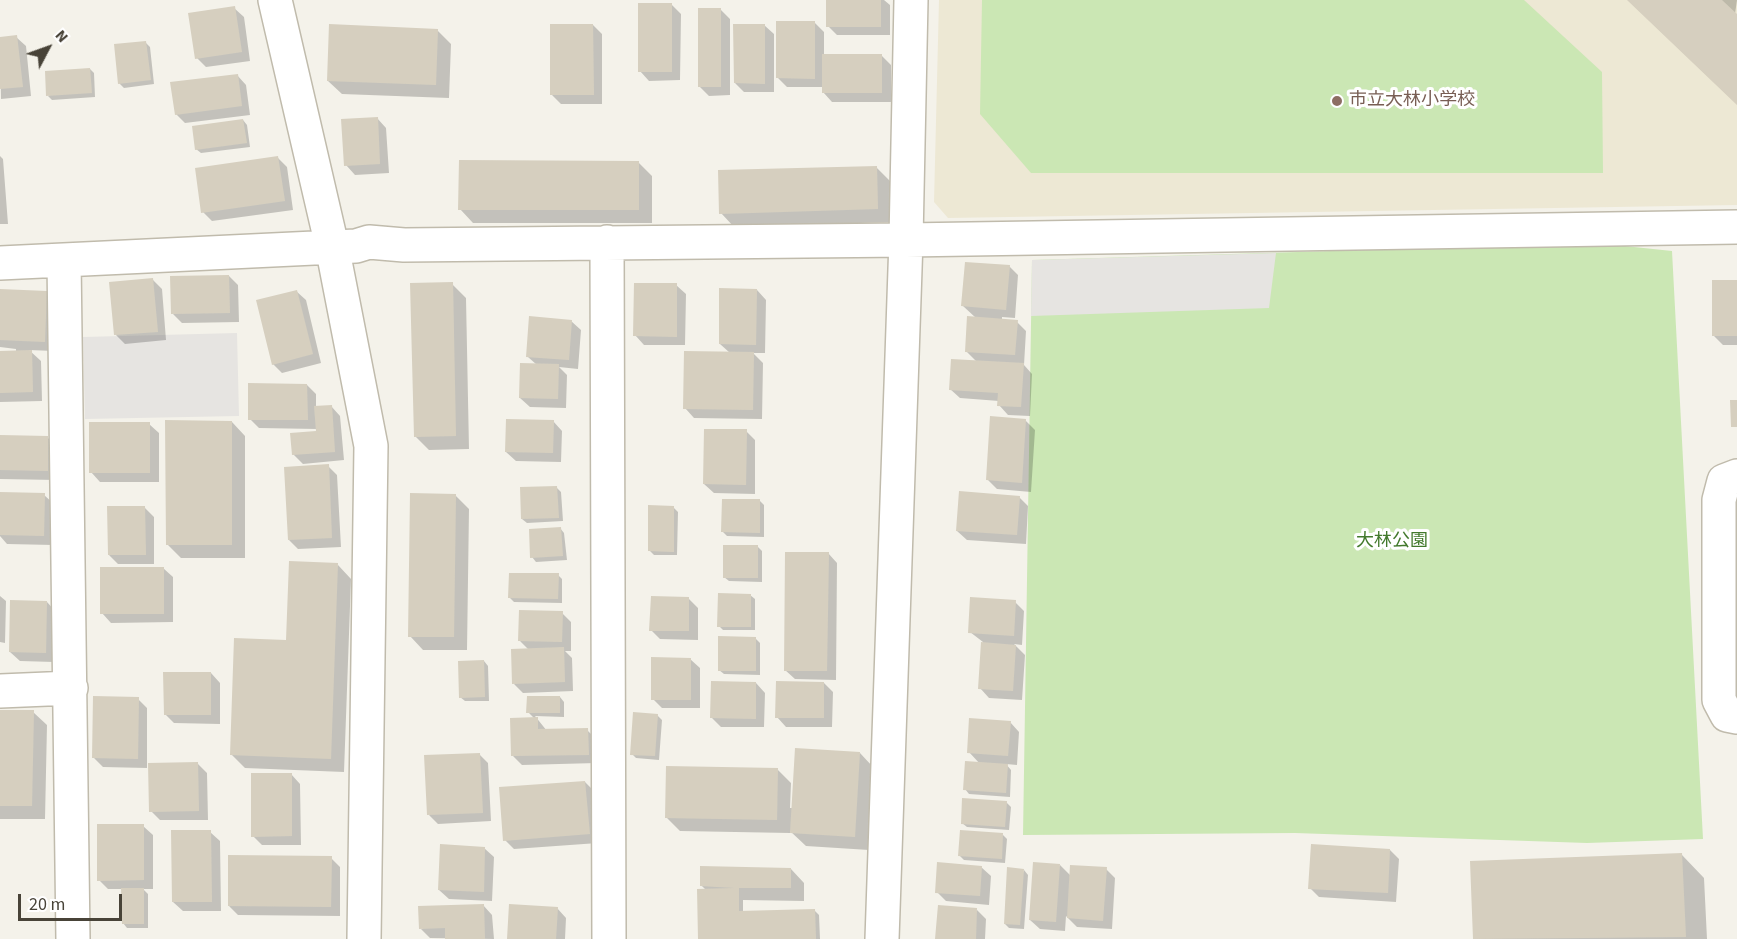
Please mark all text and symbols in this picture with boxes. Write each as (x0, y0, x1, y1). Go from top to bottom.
north arrow (18, 18, 78, 78)
text: N (50, 25, 73, 47)
place label: 市立大林小学校 (1349, 90, 1475, 112)
marker: 市立大林小学校 (1330, 94, 1344, 108)
park label: 大林公園 (1356, 531, 1428, 553)
scale bar (21, 882, 124, 920)
text: 20 m (29, 892, 65, 917)

